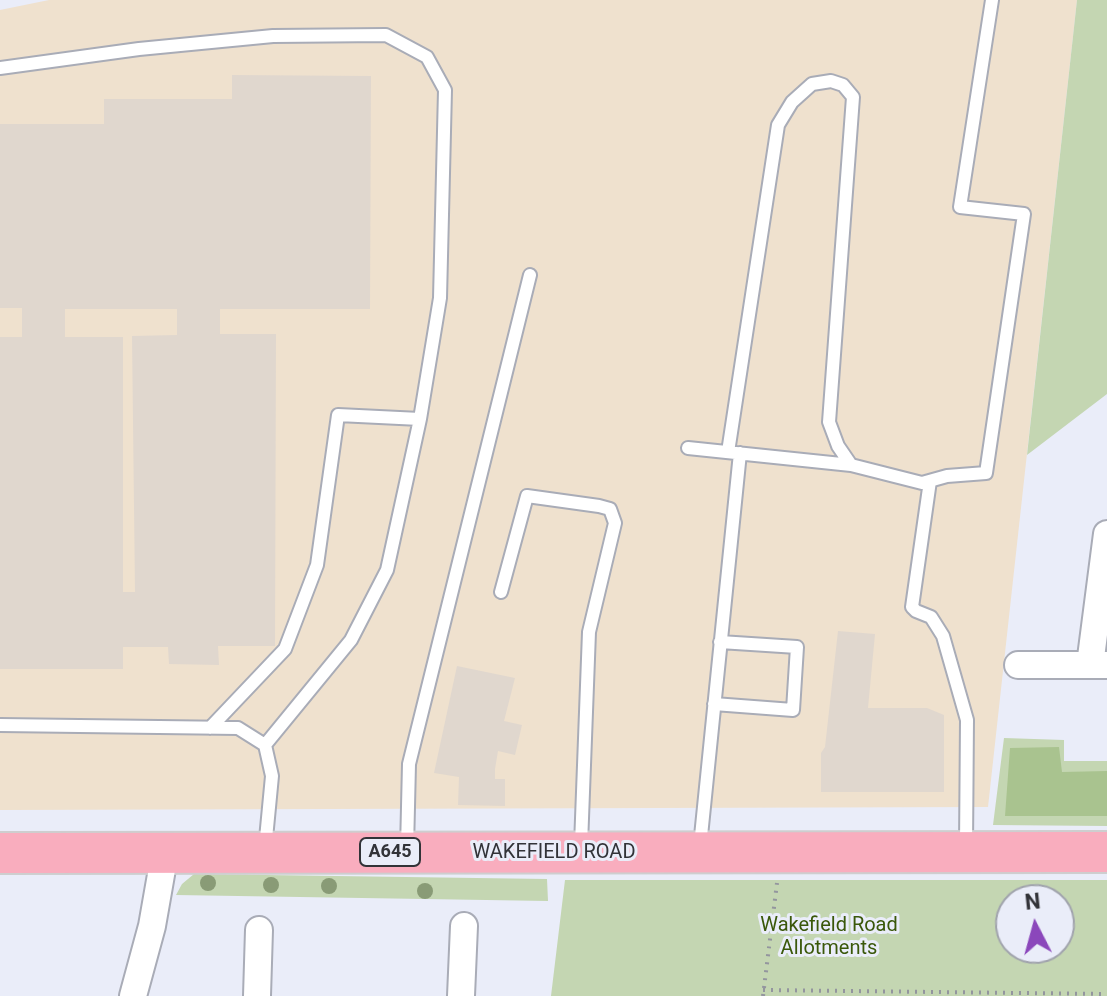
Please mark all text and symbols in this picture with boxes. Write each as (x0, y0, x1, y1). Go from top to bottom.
road number: A645 (360, 838, 420, 866)
street label: WAKEFIELD ROAD (472, 841, 636, 865)
north arrow (995, 884, 1075, 964)
text: N (1024, 888, 1042, 915)
park label: Wakefield Road Allotments (760, 914, 898, 961)

